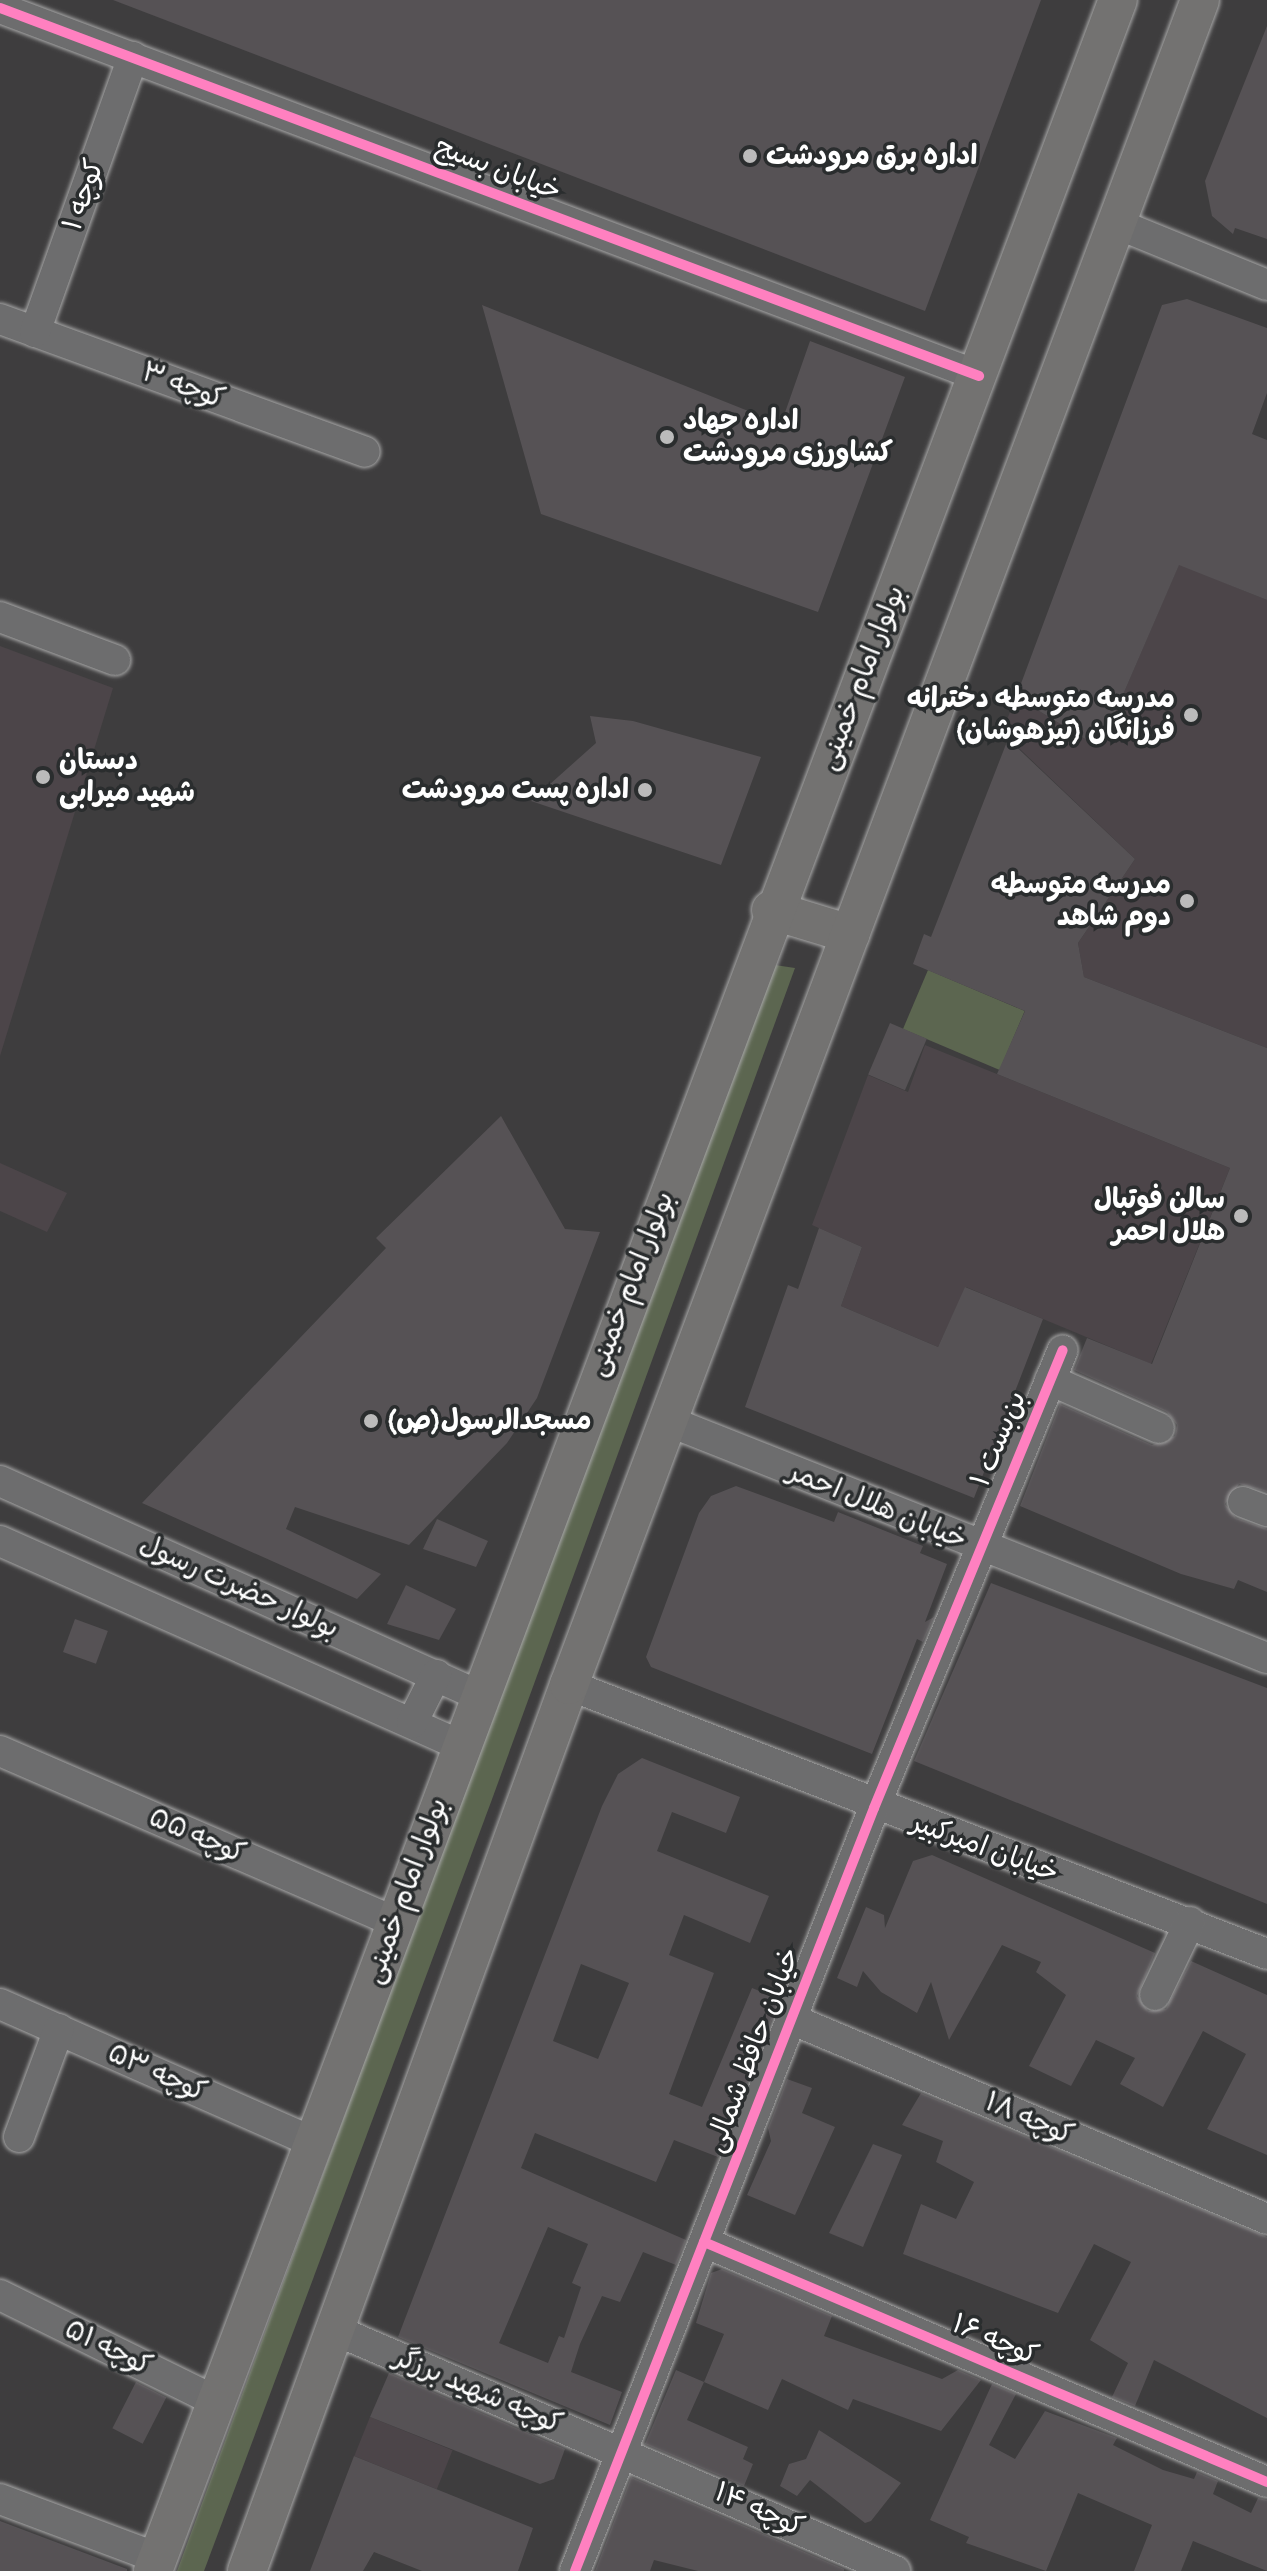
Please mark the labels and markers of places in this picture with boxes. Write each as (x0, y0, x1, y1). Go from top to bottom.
place label: اداره برق مرودشت (766, 139, 977, 173)
marker: اداره برق مرودشت (741, 147, 759, 165)
place label: اداره جهاد کشاورزی مرودشت (683, 404, 893, 470)
marker: اداره جهاد کشاورزی مرودشت (658, 428, 676, 446)
place label: مدرسه متوسطه دخترانه فرزانگان (تیزهوشان) (907, 682, 1175, 748)
marker: مدرسه متوسطه دخترانه فرزانگان (تیزهوشان) (1182, 706, 1200, 724)
place label: دبستان شهید میرابی (59, 744, 195, 810)
marker: دبستان شهید میرابی (34, 768, 52, 786)
place label: اداره پست مرودشت (402, 773, 629, 807)
marker: اداره پست مرودشت (636, 781, 654, 799)
place label: مدرسه متوسطه دوم شاهد (991, 868, 1171, 934)
marker: مدرسه متوسطه دوم شاهد (1178, 892, 1196, 910)
place label: سالن فوتبال هلال احمر (1094, 1183, 1225, 1249)
marker: سالن فوتبال هلال احمر (1232, 1207, 1250, 1225)
place label: مسجدالرسول(ص) (387, 1404, 592, 1438)
marker: مسجدالرسول(ص) (362, 1412, 380, 1430)

